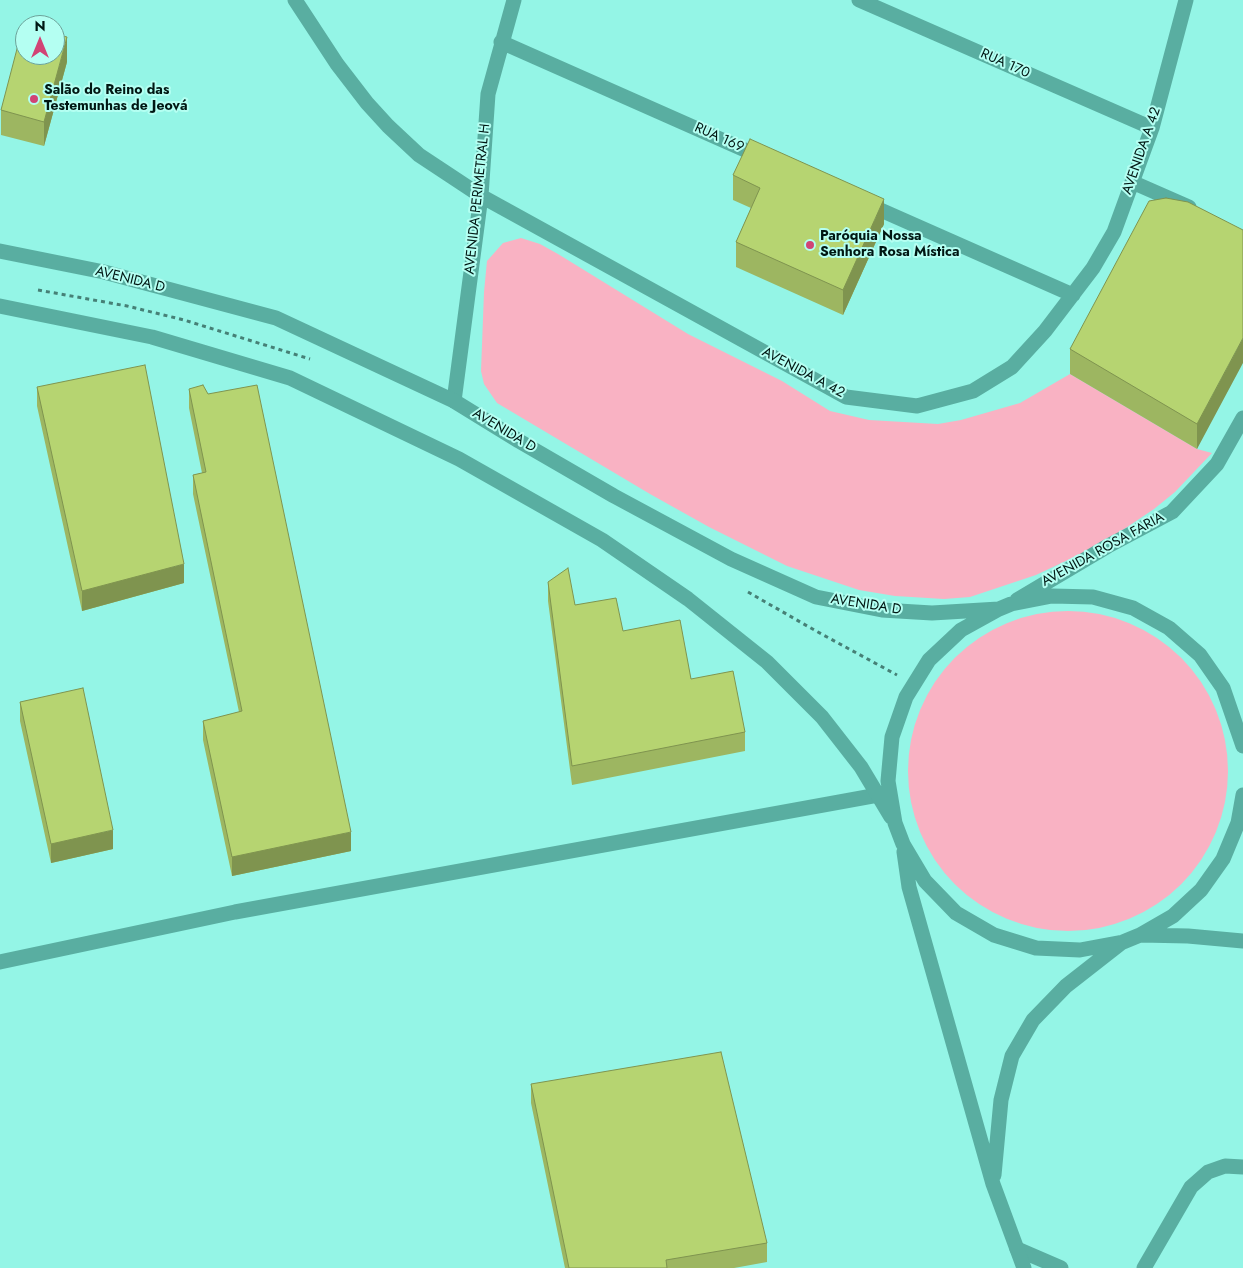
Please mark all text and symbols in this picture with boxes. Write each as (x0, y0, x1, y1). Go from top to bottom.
north arrow (15, 15, 65, 65)
text: N (34, 16, 46, 36)
street label: RUA 170 (978, 46, 1032, 82)
place label: Salão do Reino das Testemunhas de Jeová (44, 83, 188, 115)
marker: Salão do Reino das Testemunhas de Jeová (28, 93, 40, 105)
street label: AVENIDA A 42 (1119, 105, 1165, 197)
street label: RUA 169 (692, 120, 746, 156)
street label: AVENIDA PERIMETRAL H (462, 123, 494, 275)
place label: Paróquia Nossa Senhora Rosa Mística (820, 229, 959, 262)
marker: Paróquia Nossa Senhora Rosa Mística (804, 239, 816, 251)
street label: AVENIDA D (93, 263, 167, 297)
street label: AVENIDA A 42 (759, 344, 847, 402)
street label: AVENIDA D (469, 405, 539, 457)
street label: AVENIDA ROSA FARIA (1039, 509, 1167, 591)
street label: AVENIDA D (830, 591, 902, 619)

